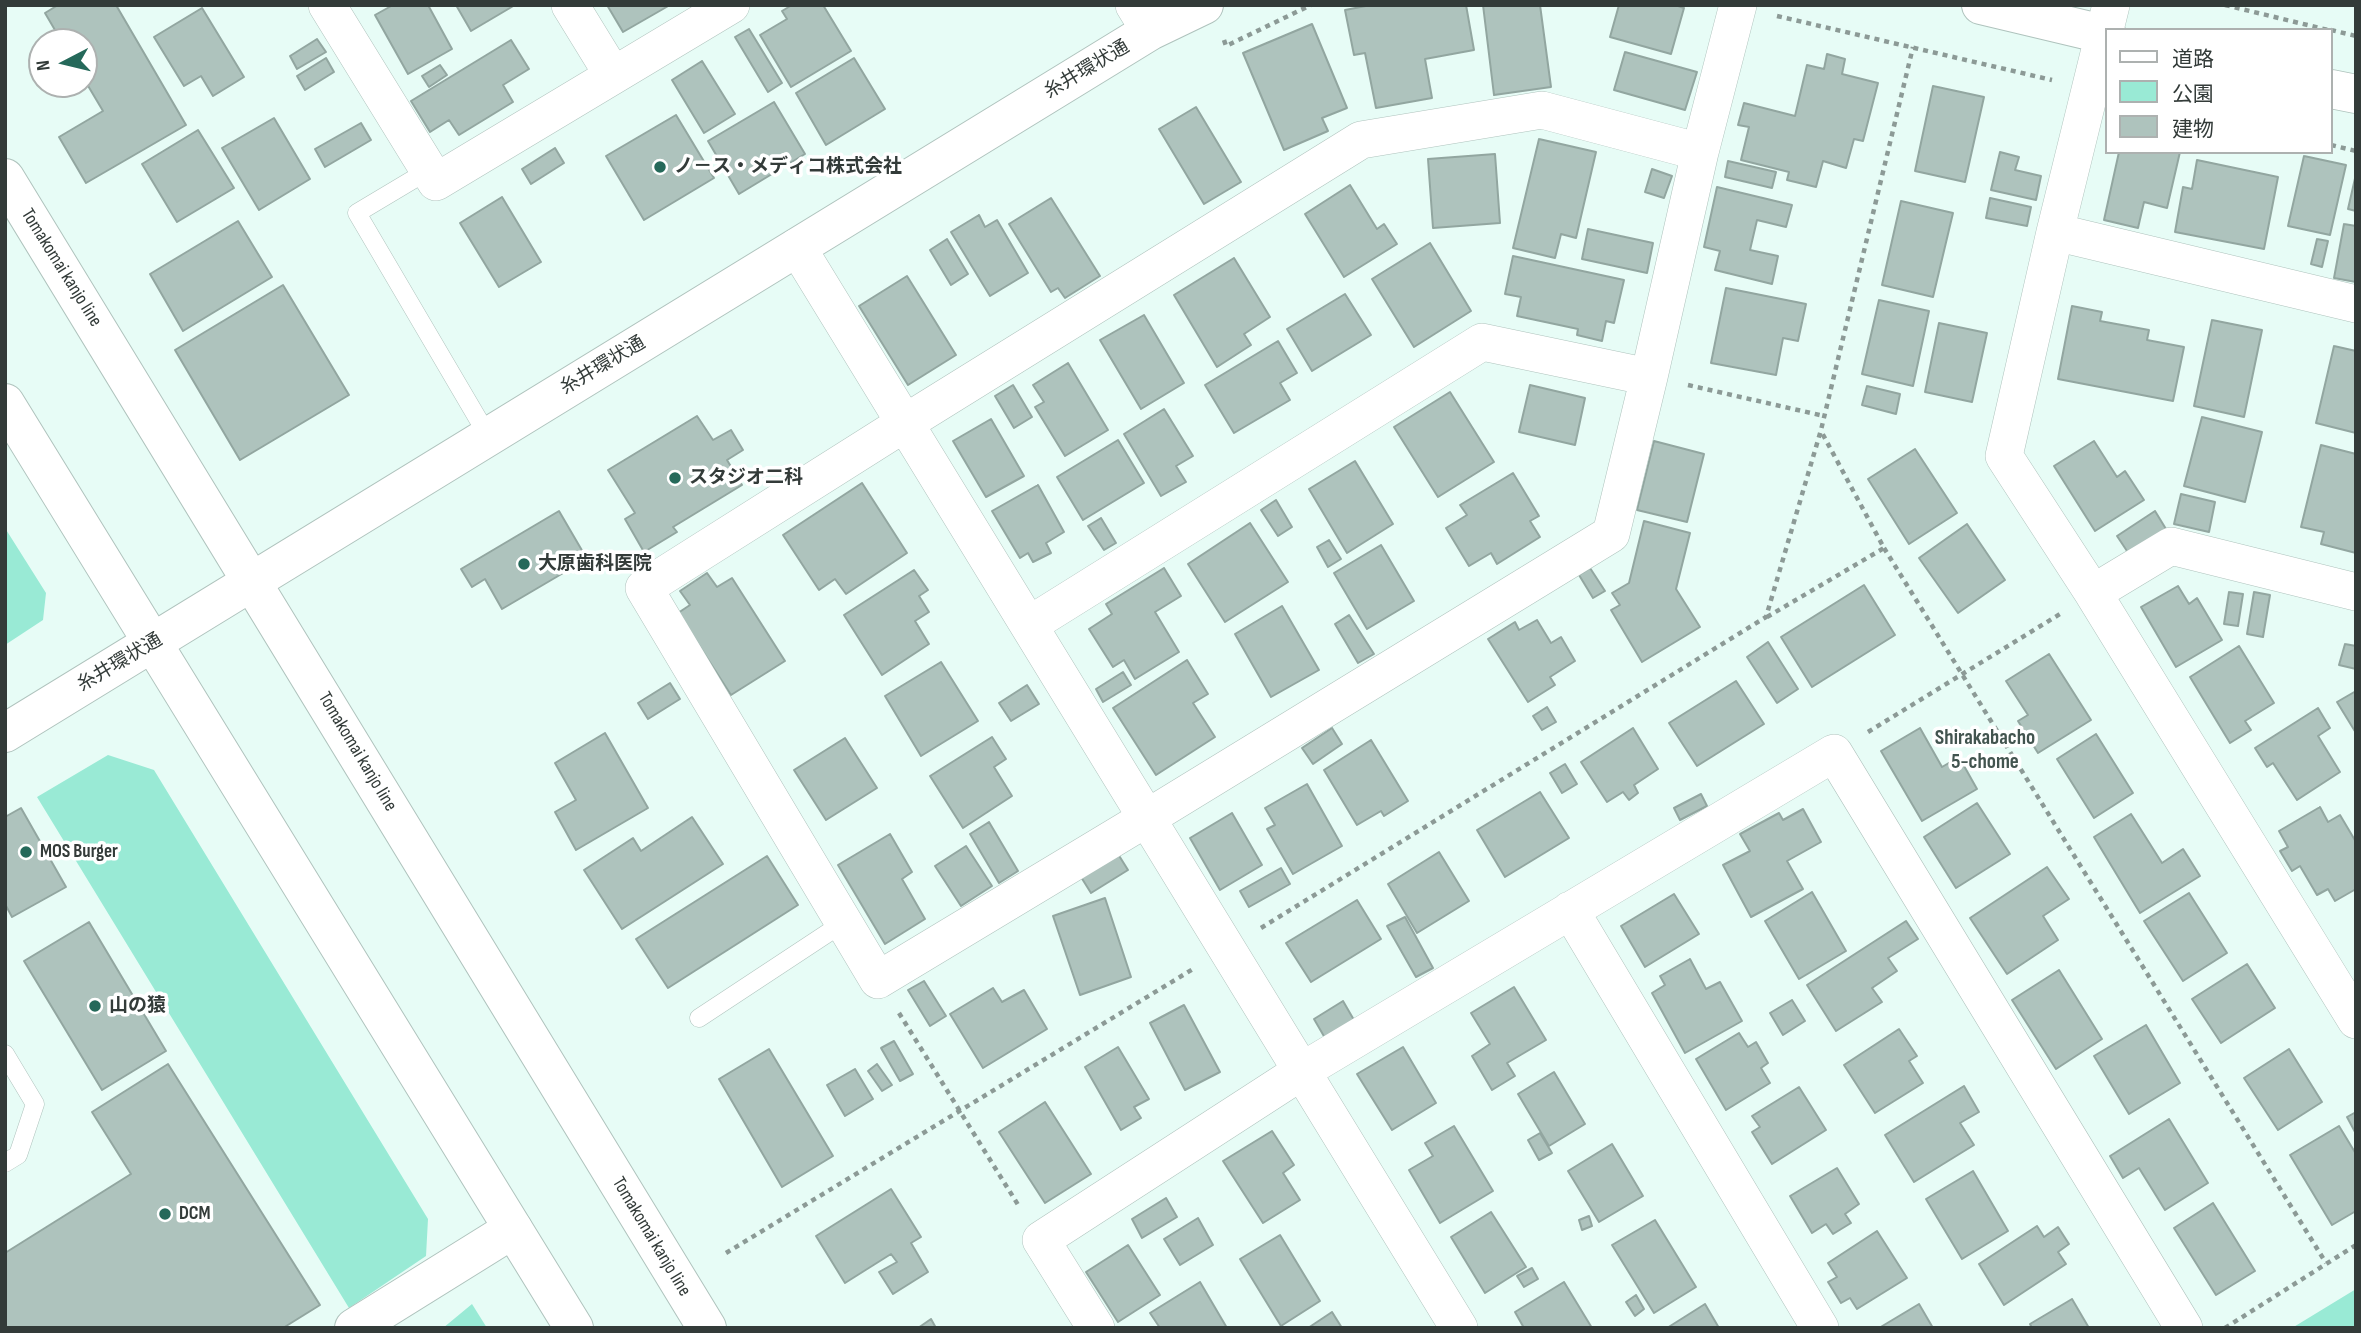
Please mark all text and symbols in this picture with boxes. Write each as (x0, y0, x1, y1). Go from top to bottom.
north arrow (28, 28, 98, 98)
legend (2106, 28, 2333, 154)
street label: 糸井環状通 (1040, 36, 1134, 104)
text: 道路 (2172, 47, 2214, 72)
text: N (32, 59, 56, 72)
text: 公園 (2172, 82, 2214, 107)
text: 建物 (2172, 117, 2214, 142)
place label: ノ－ス・メディコ株式会社 (674, 156, 902, 178)
marker: ノ－ス・メディコ株式会社 (652, 159, 668, 175)
street label: Tomakomai kanjo line (16, 205, 106, 331)
street label: 糸井環状通 (556, 332, 650, 400)
place label: スタジオ二科 (689, 467, 803, 489)
marker: スタジオ二科 (667, 470, 683, 486)
place label: 大原歯科医院 (538, 553, 652, 575)
marker: 大原歯科医院 (516, 556, 532, 572)
street label: 糸井環状通 (73, 629, 167, 697)
street label: Tomakomai kanjo line (312, 688, 402, 816)
district label: Shirakabacho 5-chome (1935, 726, 2035, 776)
place label: MOS Burger (40, 841, 118, 863)
marker: MOS Burger (18, 844, 34, 860)
place label: 山の猿 (109, 995, 166, 1017)
marker: 山の猿 (87, 998, 103, 1014)
street label: Tomakomai kanjo line (606, 1173, 696, 1301)
place label: DCM (179, 1203, 211, 1225)
marker: DCM (157, 1206, 173, 1222)

